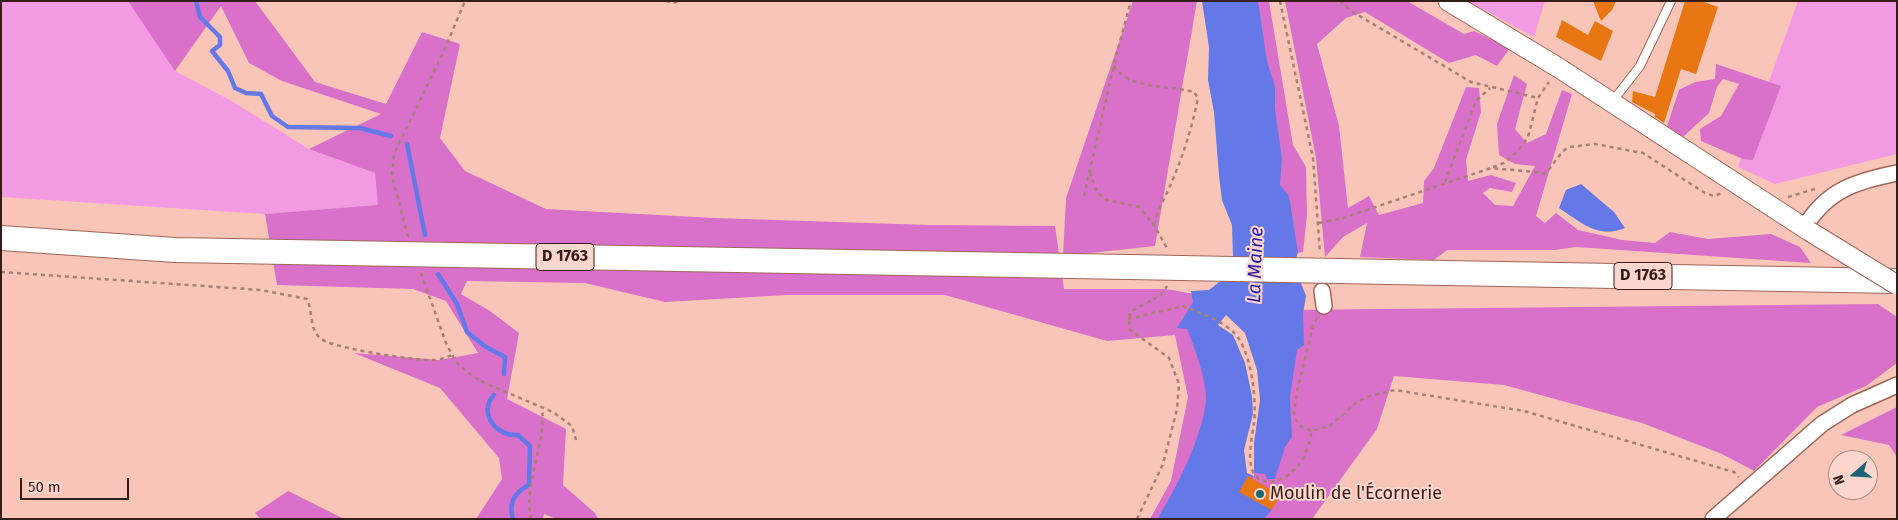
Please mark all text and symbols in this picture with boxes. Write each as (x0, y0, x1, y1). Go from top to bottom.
water label: La Maine (1243, 227, 1269, 303)
road number: D 1763 (536, 243, 594, 270)
road number: D 1763 (1614, 262, 1672, 290)
north arrow (1828, 450, 1878, 500)
scale bar (22, 468, 131, 500)
text: N (1830, 473, 1849, 487)
text: 50 m (28, 478, 61, 496)
place label: Moulin de l'Écornerie (1270, 483, 1442, 505)
marker: Moulin de l'Écornerie (1254, 488, 1266, 500)

